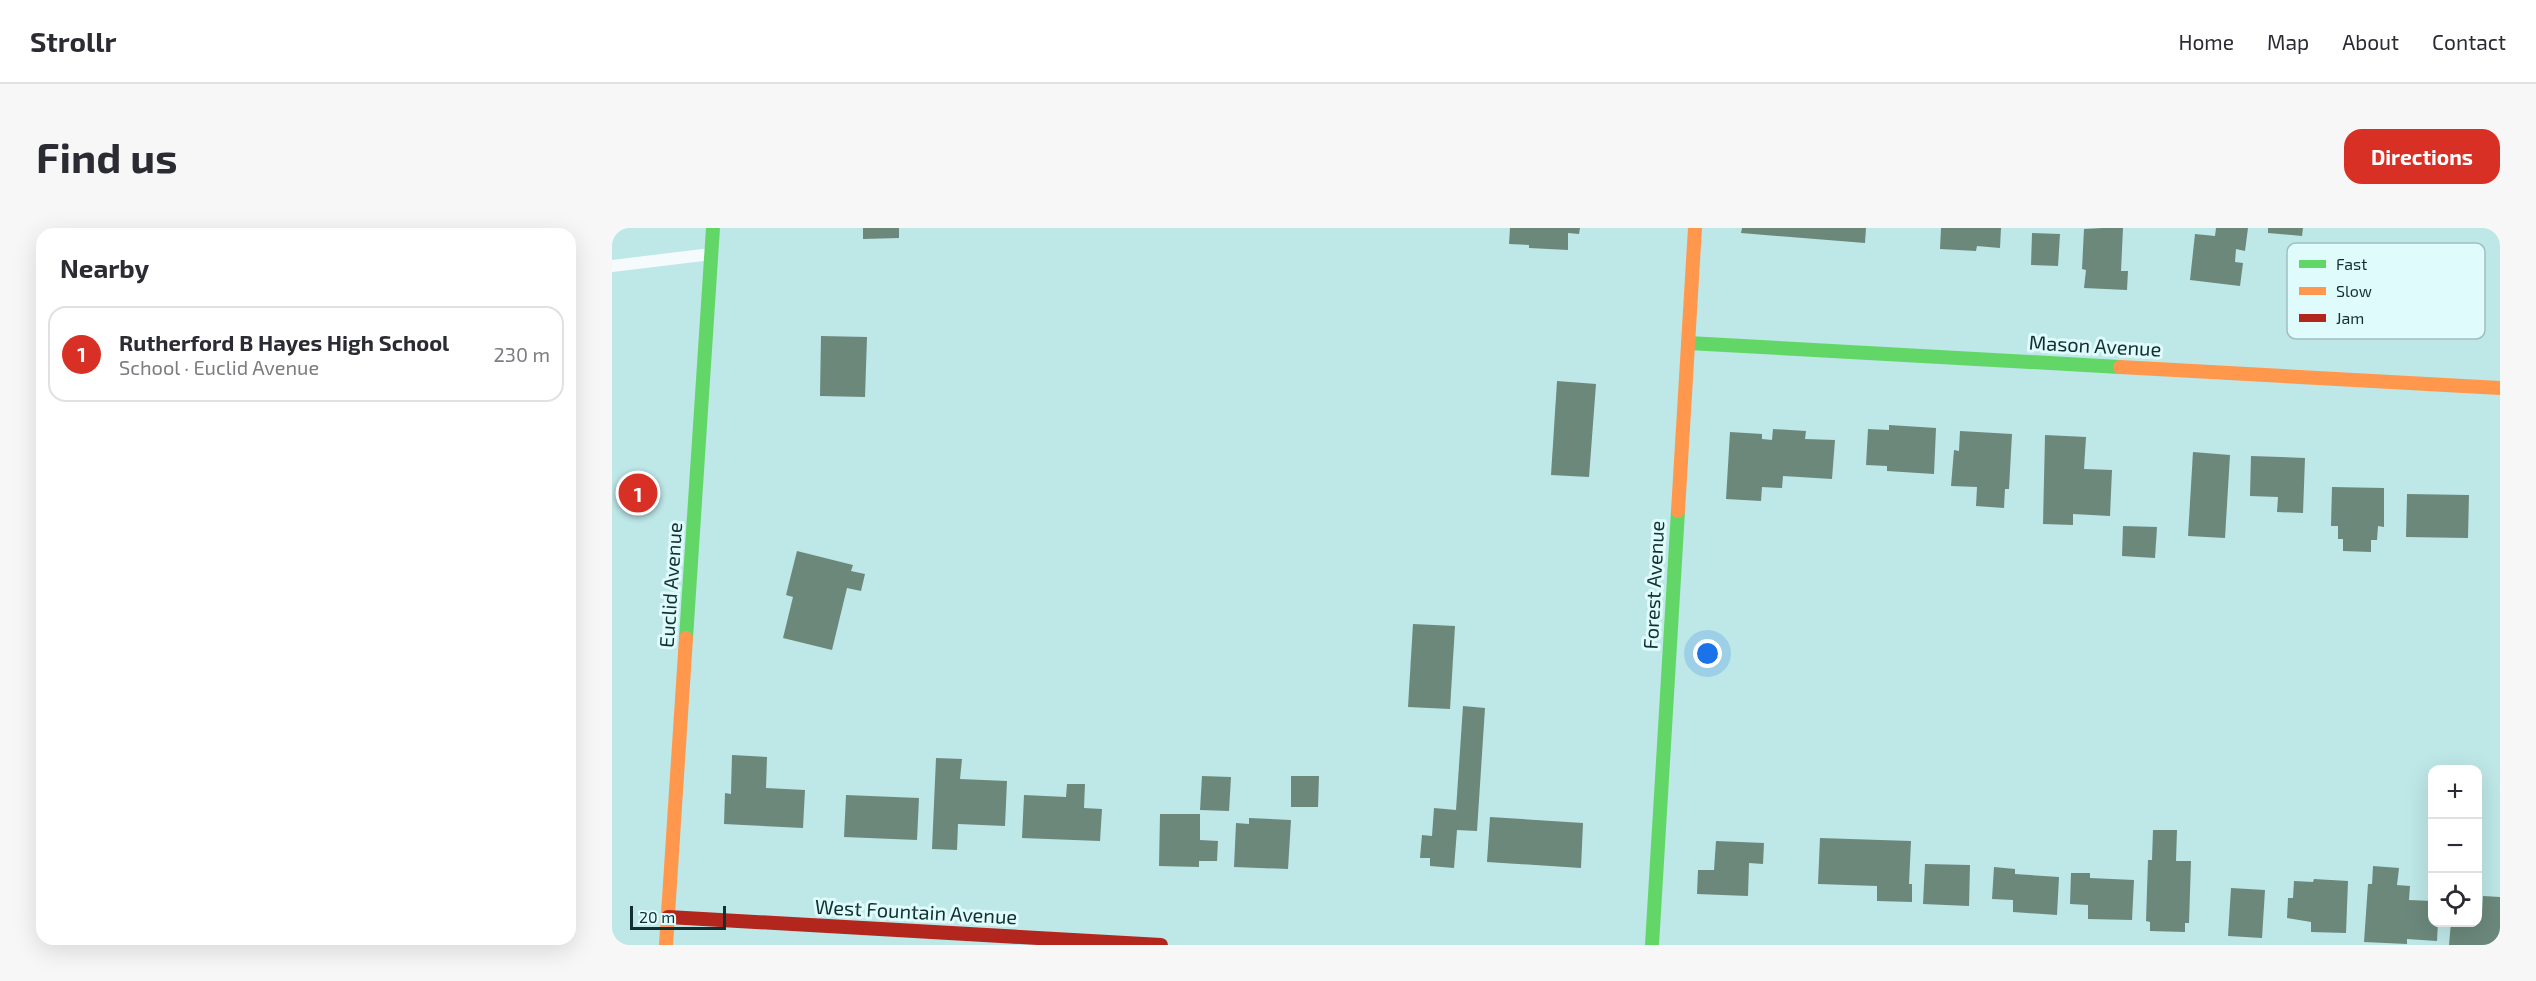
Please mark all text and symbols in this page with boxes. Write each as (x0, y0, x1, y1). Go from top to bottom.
text: Strollr (30, 24, 116, 58)
text: Home (2178, 29, 2234, 54)
text: Map (2267, 29, 2309, 54)
text: About (2342, 29, 2399, 54)
text: Contact (2432, 29, 2506, 54)
button: Directions (2344, 129, 2500, 184)
text: Find us (36, 131, 178, 181)
legend (2287, 243, 2485, 339)
text: Nearby (60, 252, 149, 283)
text: Fast (2336, 254, 2367, 273)
text: Slow (2336, 281, 2372, 300)
text: Jam (2336, 308, 2364, 327)
text: Rutherford B Hayes High School (119, 329, 449, 355)
street label: Mason Avenue (2028, 330, 2162, 360)
text: 1 (77, 342, 86, 366)
text: 230 m (494, 342, 550, 366)
text: School · Euclid Avenue (119, 355, 319, 379)
pin: 1 (618, 470, 658, 516)
street label: Forest Avenue (1638, 520, 1668, 650)
street label: Euclid Avenue (654, 521, 686, 648)
your location (1693, 639, 1722, 668)
map controls (2428, 765, 2482, 927)
button: + (2428, 765, 2482, 819)
button: − (2428, 819, 2482, 873)
button: locate (2428, 873, 2482, 927)
street label: West Fountain Avenue (814, 894, 1018, 928)
scale bar (630, 903, 726, 930)
text: 20 m (639, 907, 675, 926)

